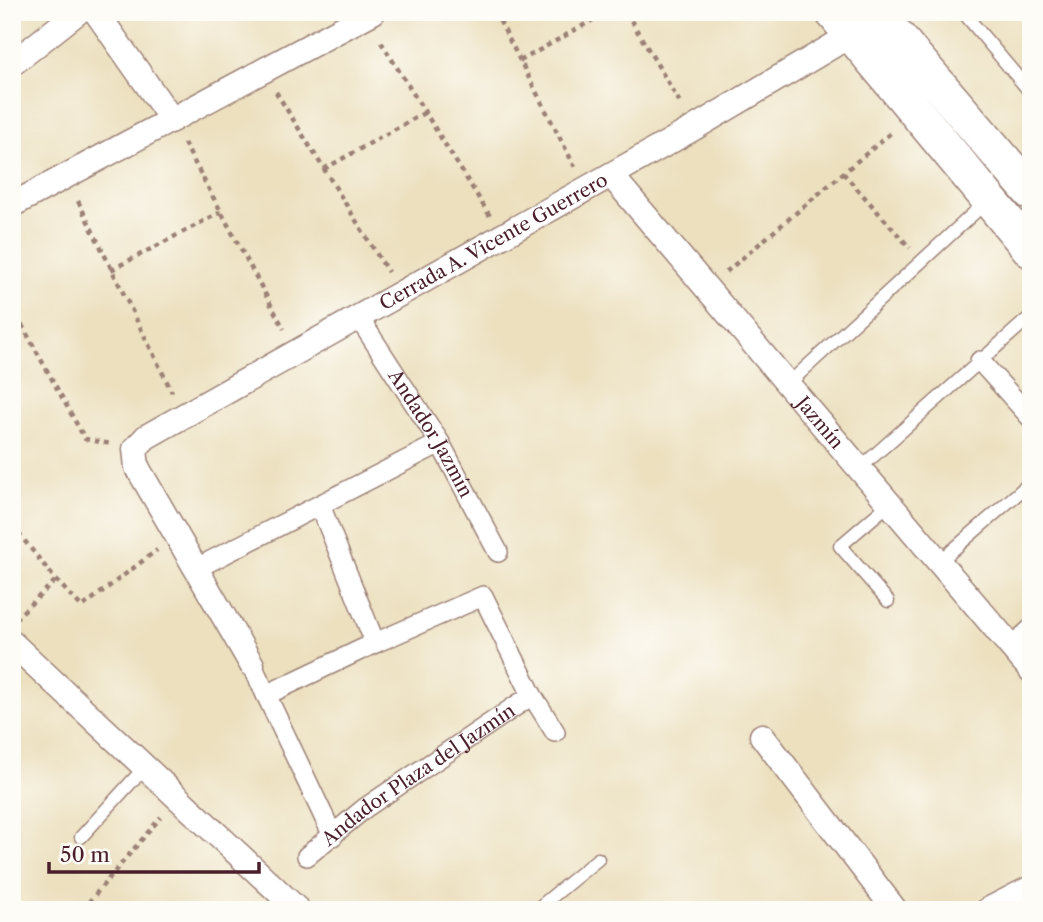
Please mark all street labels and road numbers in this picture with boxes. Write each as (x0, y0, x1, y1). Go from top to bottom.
street label: Cerrada A. Vicente Guerrero (375, 168, 611, 315)
street label: Andador Jazmín (383, 364, 478, 501)
street label: Jazmín (790, 389, 849, 453)
street label: Andador Plaza del Jazmín (316, 699, 519, 851)

